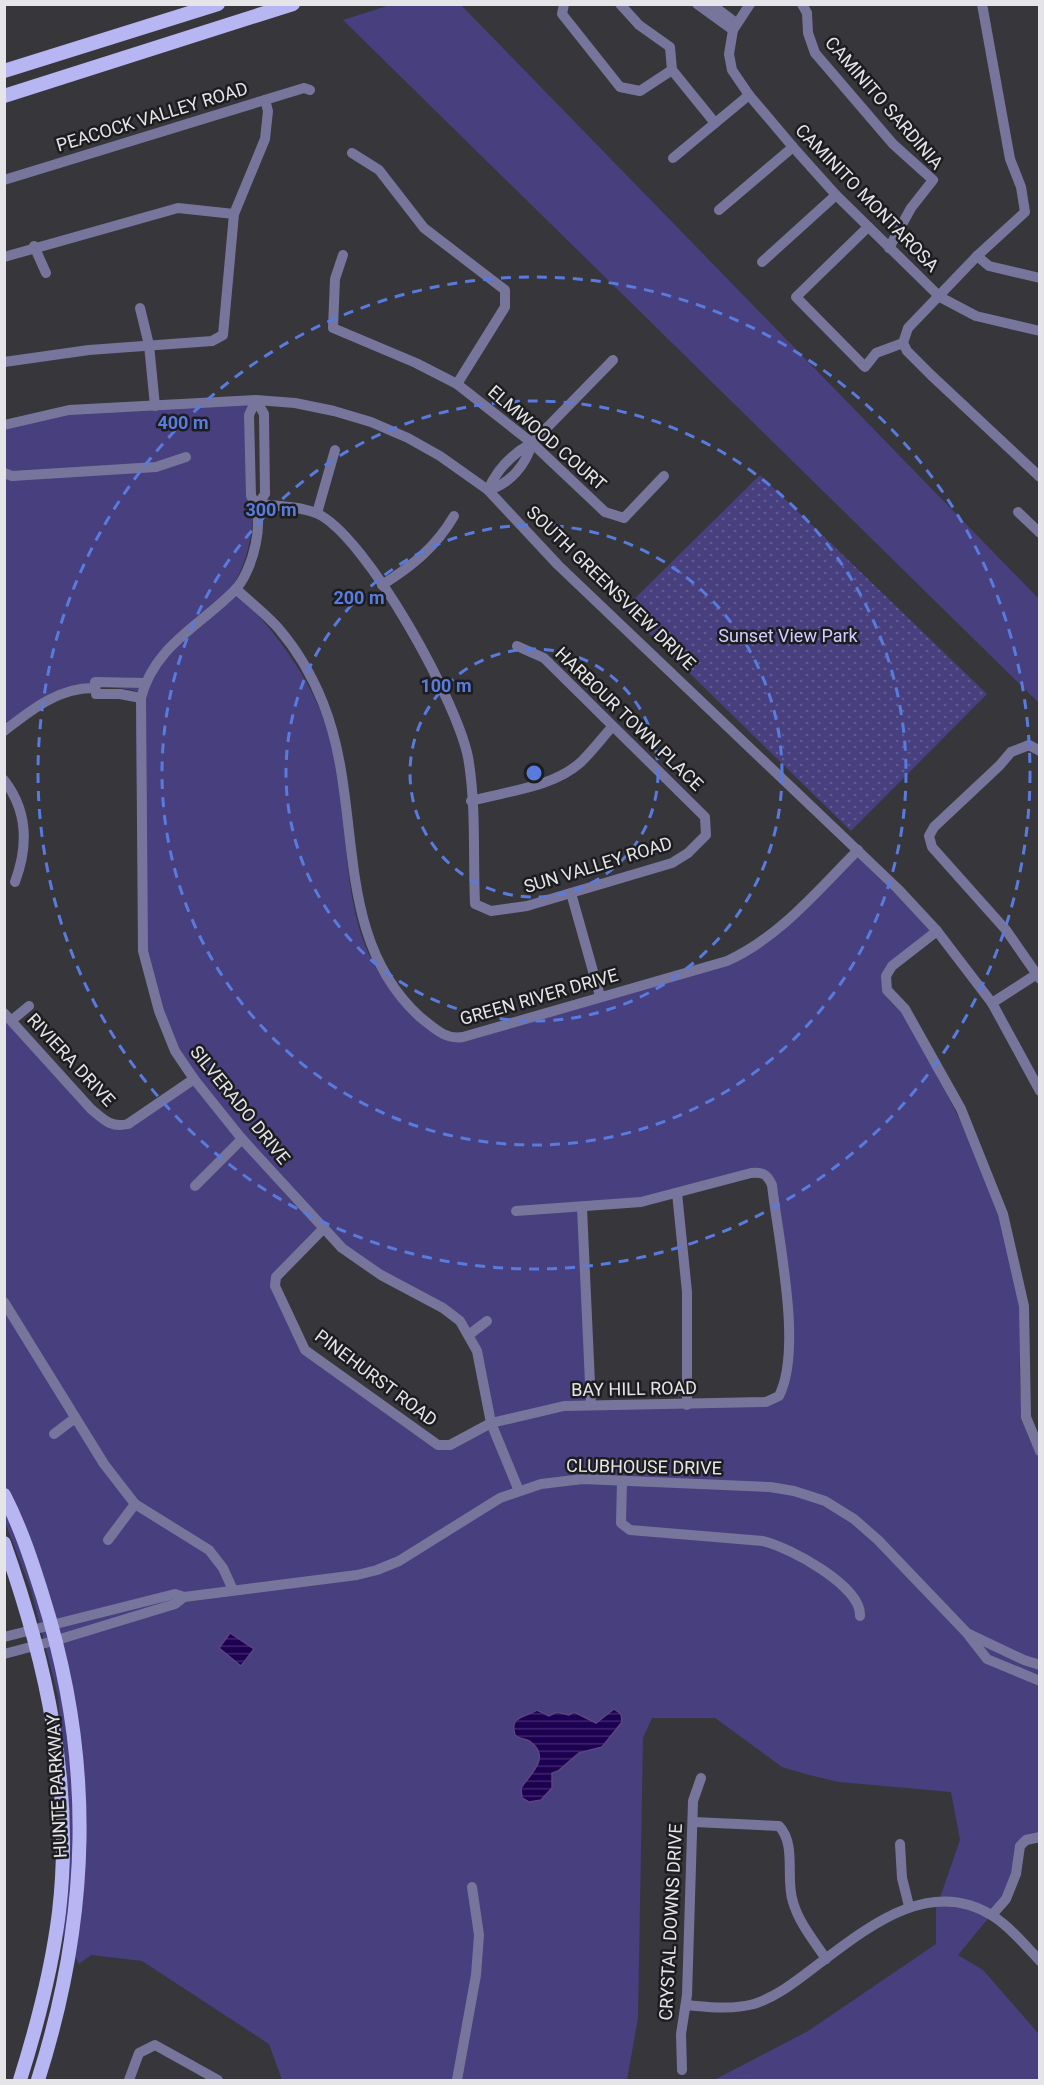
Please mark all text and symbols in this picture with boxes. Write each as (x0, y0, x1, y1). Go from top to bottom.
street label: CAMINITO SARDINIA (821, 32, 948, 173)
street label: PEACOCK VALLEY ROAD (54, 77, 250, 156)
street label: CAMINITO MONTAROSA (791, 119, 944, 276)
street label: ELMWOOD COURT (484, 381, 611, 495)
text: 400 m (157, 412, 209, 433)
text: 300 m (245, 499, 297, 520)
street label: SOUTH GREENSVIEW DRIVE (523, 501, 700, 674)
text: 200 m (333, 587, 385, 608)
park label: Sunset View Park (718, 625, 859, 646)
street label: HARBOUR TOWN PLACE (551, 643, 708, 795)
text: 100 m (420, 675, 472, 696)
centre of rings (524, 763, 544, 783)
street label: SUN VALLEY ROAD (521, 832, 675, 897)
street label: GREEN RIVER DRIVE (457, 964, 621, 1029)
street label: RIVIERA DRIVE (23, 1009, 120, 1110)
street label: SILVERADO DRIVE (186, 1041, 295, 1168)
street label: PINEHURST ROAD (311, 1325, 441, 1430)
street label: BAY HILL ROAD (571, 1377, 697, 1400)
street label: CLUBHOUSE DRIVE (566, 1455, 722, 1478)
street label: HUNTE PARKWAY (42, 1713, 71, 1859)
street label: CRYSTAL DOWNS DRIVE (655, 1823, 686, 2021)

